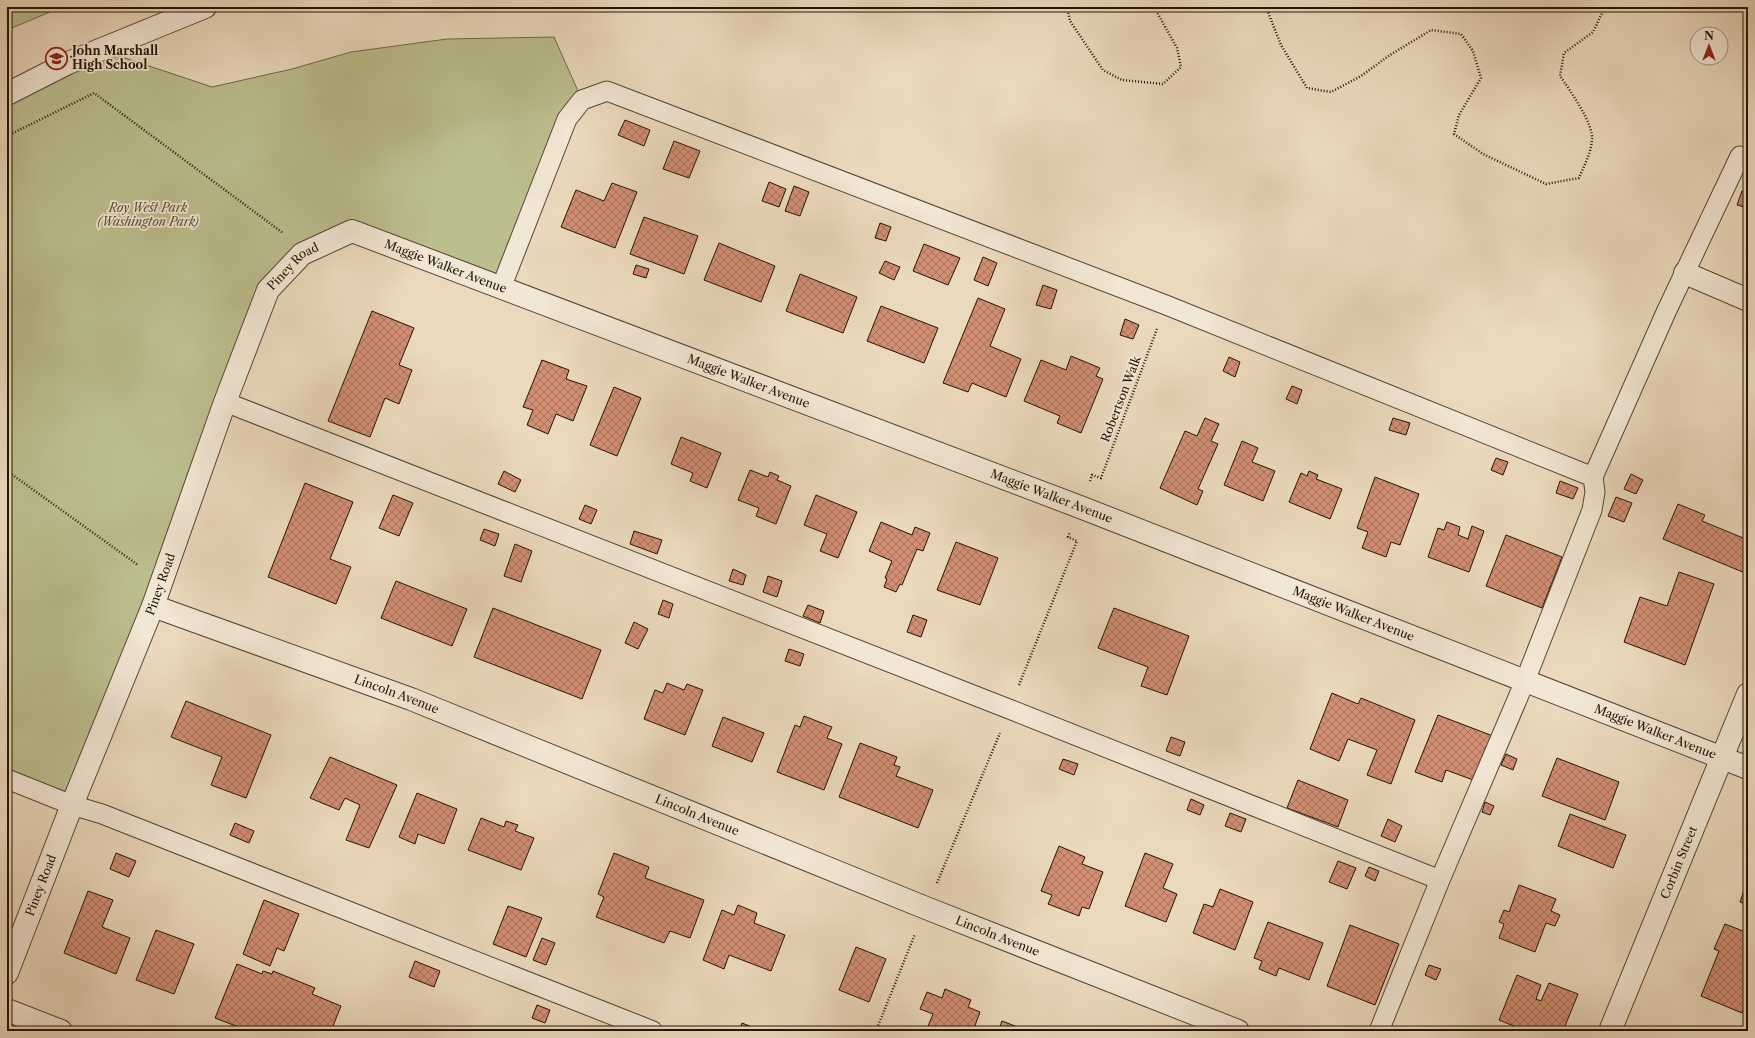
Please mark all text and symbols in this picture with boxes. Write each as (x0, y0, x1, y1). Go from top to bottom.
north arrow (1689, 26, 1729, 66)
text: N (1704, 29, 1714, 43)
place label: John Marshall High School (70, 43, 158, 72)
school or university icon: John Marshall High School (44, 45, 70, 71)
park label: Roy West Park (Washington Park) (97, 200, 199, 229)
street label: Maggie Walker Avenue (383, 236, 509, 296)
street label: Piney Road (264, 239, 322, 293)
street label: Maggie Walker Avenue (686, 351, 812, 411)
street label: Robertson Walk (1097, 353, 1144, 444)
street label: Maggie Walker Avenue (988, 466, 1115, 526)
street label: Piney Road (142, 550, 178, 617)
street label: Maggie Walker Avenue (1291, 583, 1417, 644)
street label: Lincoln Avenue (352, 671, 441, 717)
street label: Maggie Walker Avenue (1592, 701, 1719, 762)
street label: Lincoln Avenue (653, 791, 742, 838)
street label: Corbin Street (1657, 823, 1700, 901)
street label: Piney Road (22, 852, 59, 918)
street label: Lincoln Avenue (954, 912, 1042, 959)

